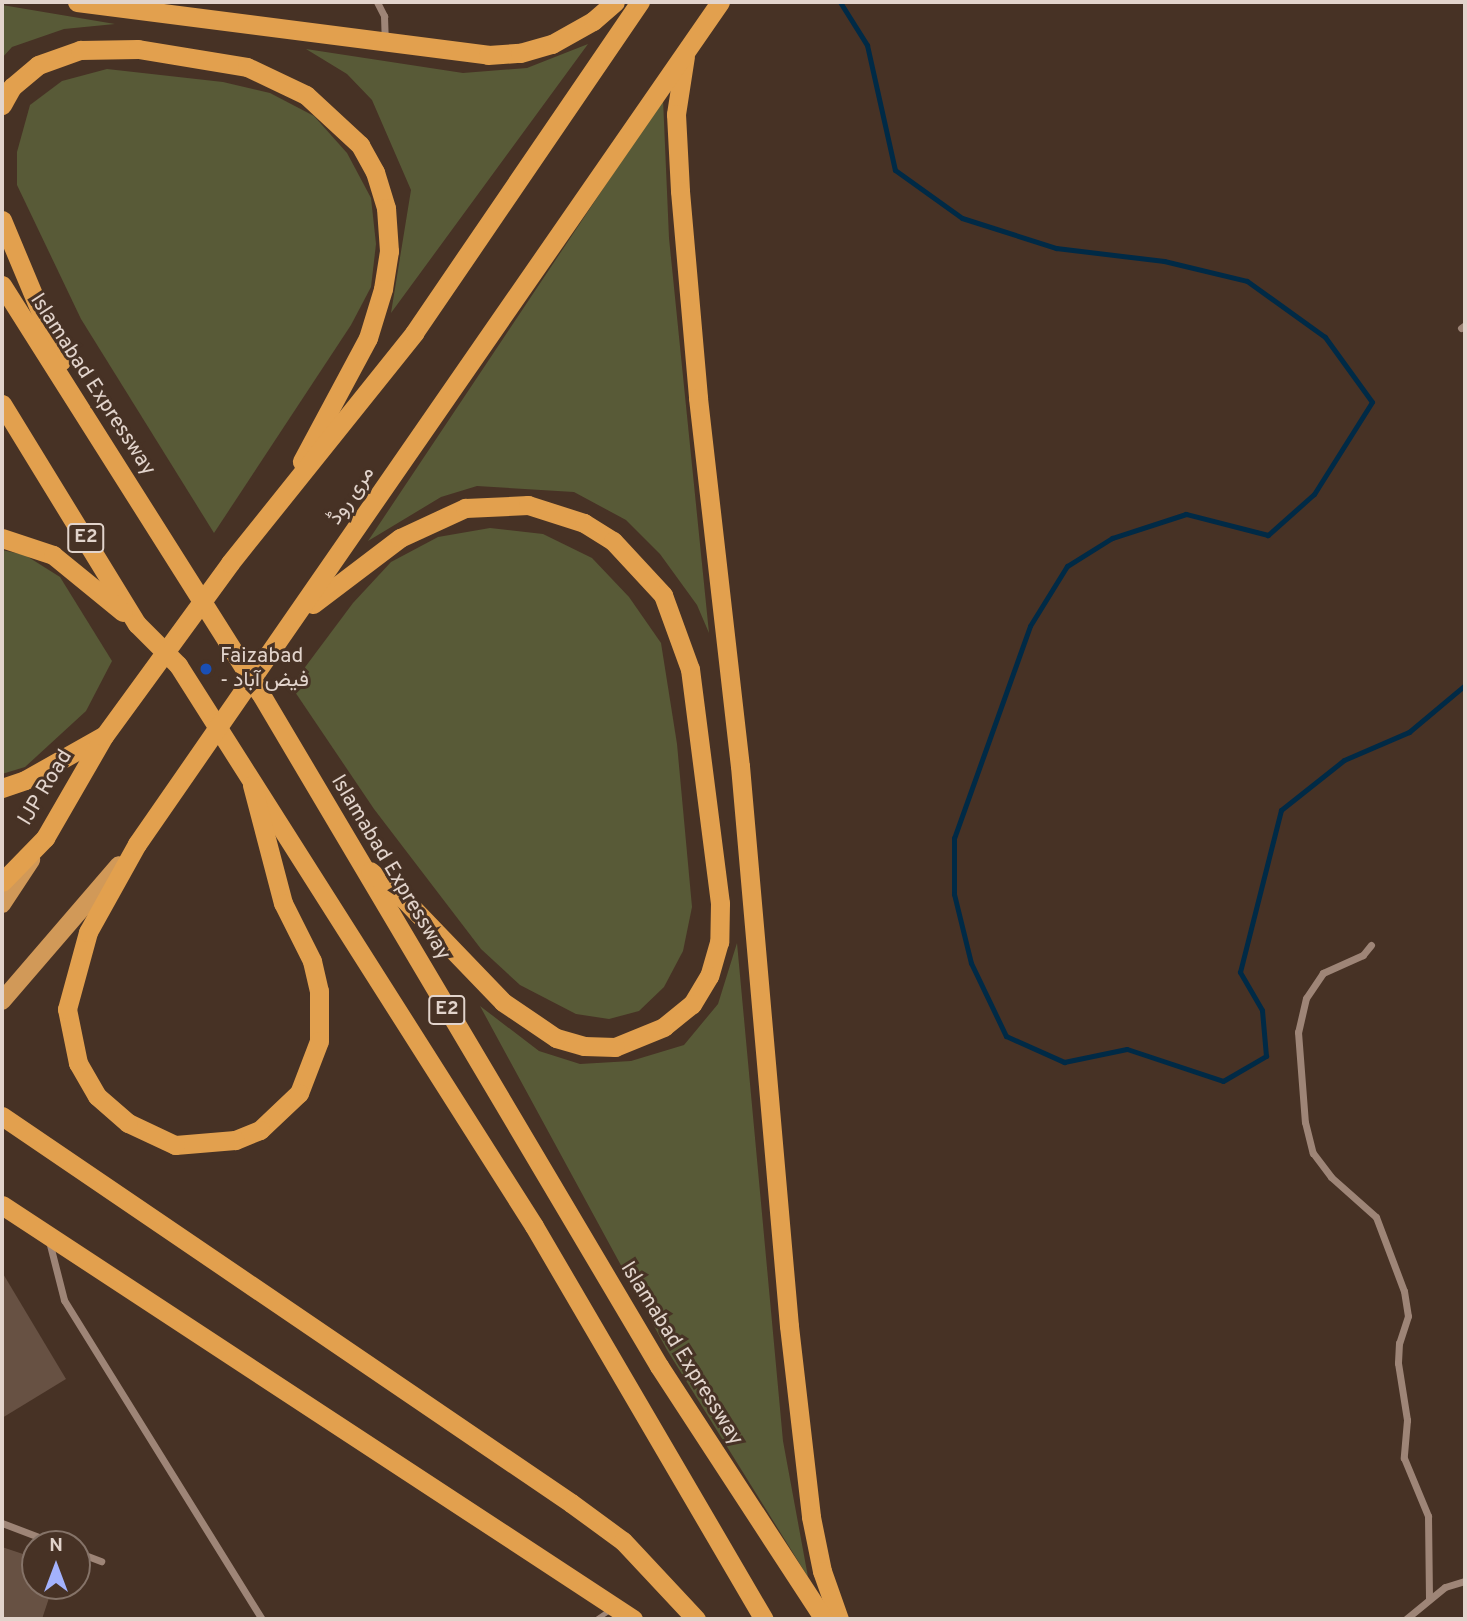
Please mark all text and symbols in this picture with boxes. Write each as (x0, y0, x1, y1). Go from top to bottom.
street label: Islamabad Expressway (24, 289, 160, 481)
street label: مری روڈ (323, 462, 381, 530)
road number: E2 (67, 523, 105, 554)
place label: Faizabad - فیض آباد (220, 644, 309, 694)
marker: Faizabad - فیض آباد (198, 661, 214, 677)
street label: IJP Road (14, 746, 78, 830)
street label: Islamabad Expressway (325, 771, 455, 965)
road number: E2 (428, 994, 466, 1026)
street label: Islamabad Expressway (614, 1258, 748, 1450)
north arrow (21, 1530, 91, 1600)
text: N (49, 1534, 63, 1558)

